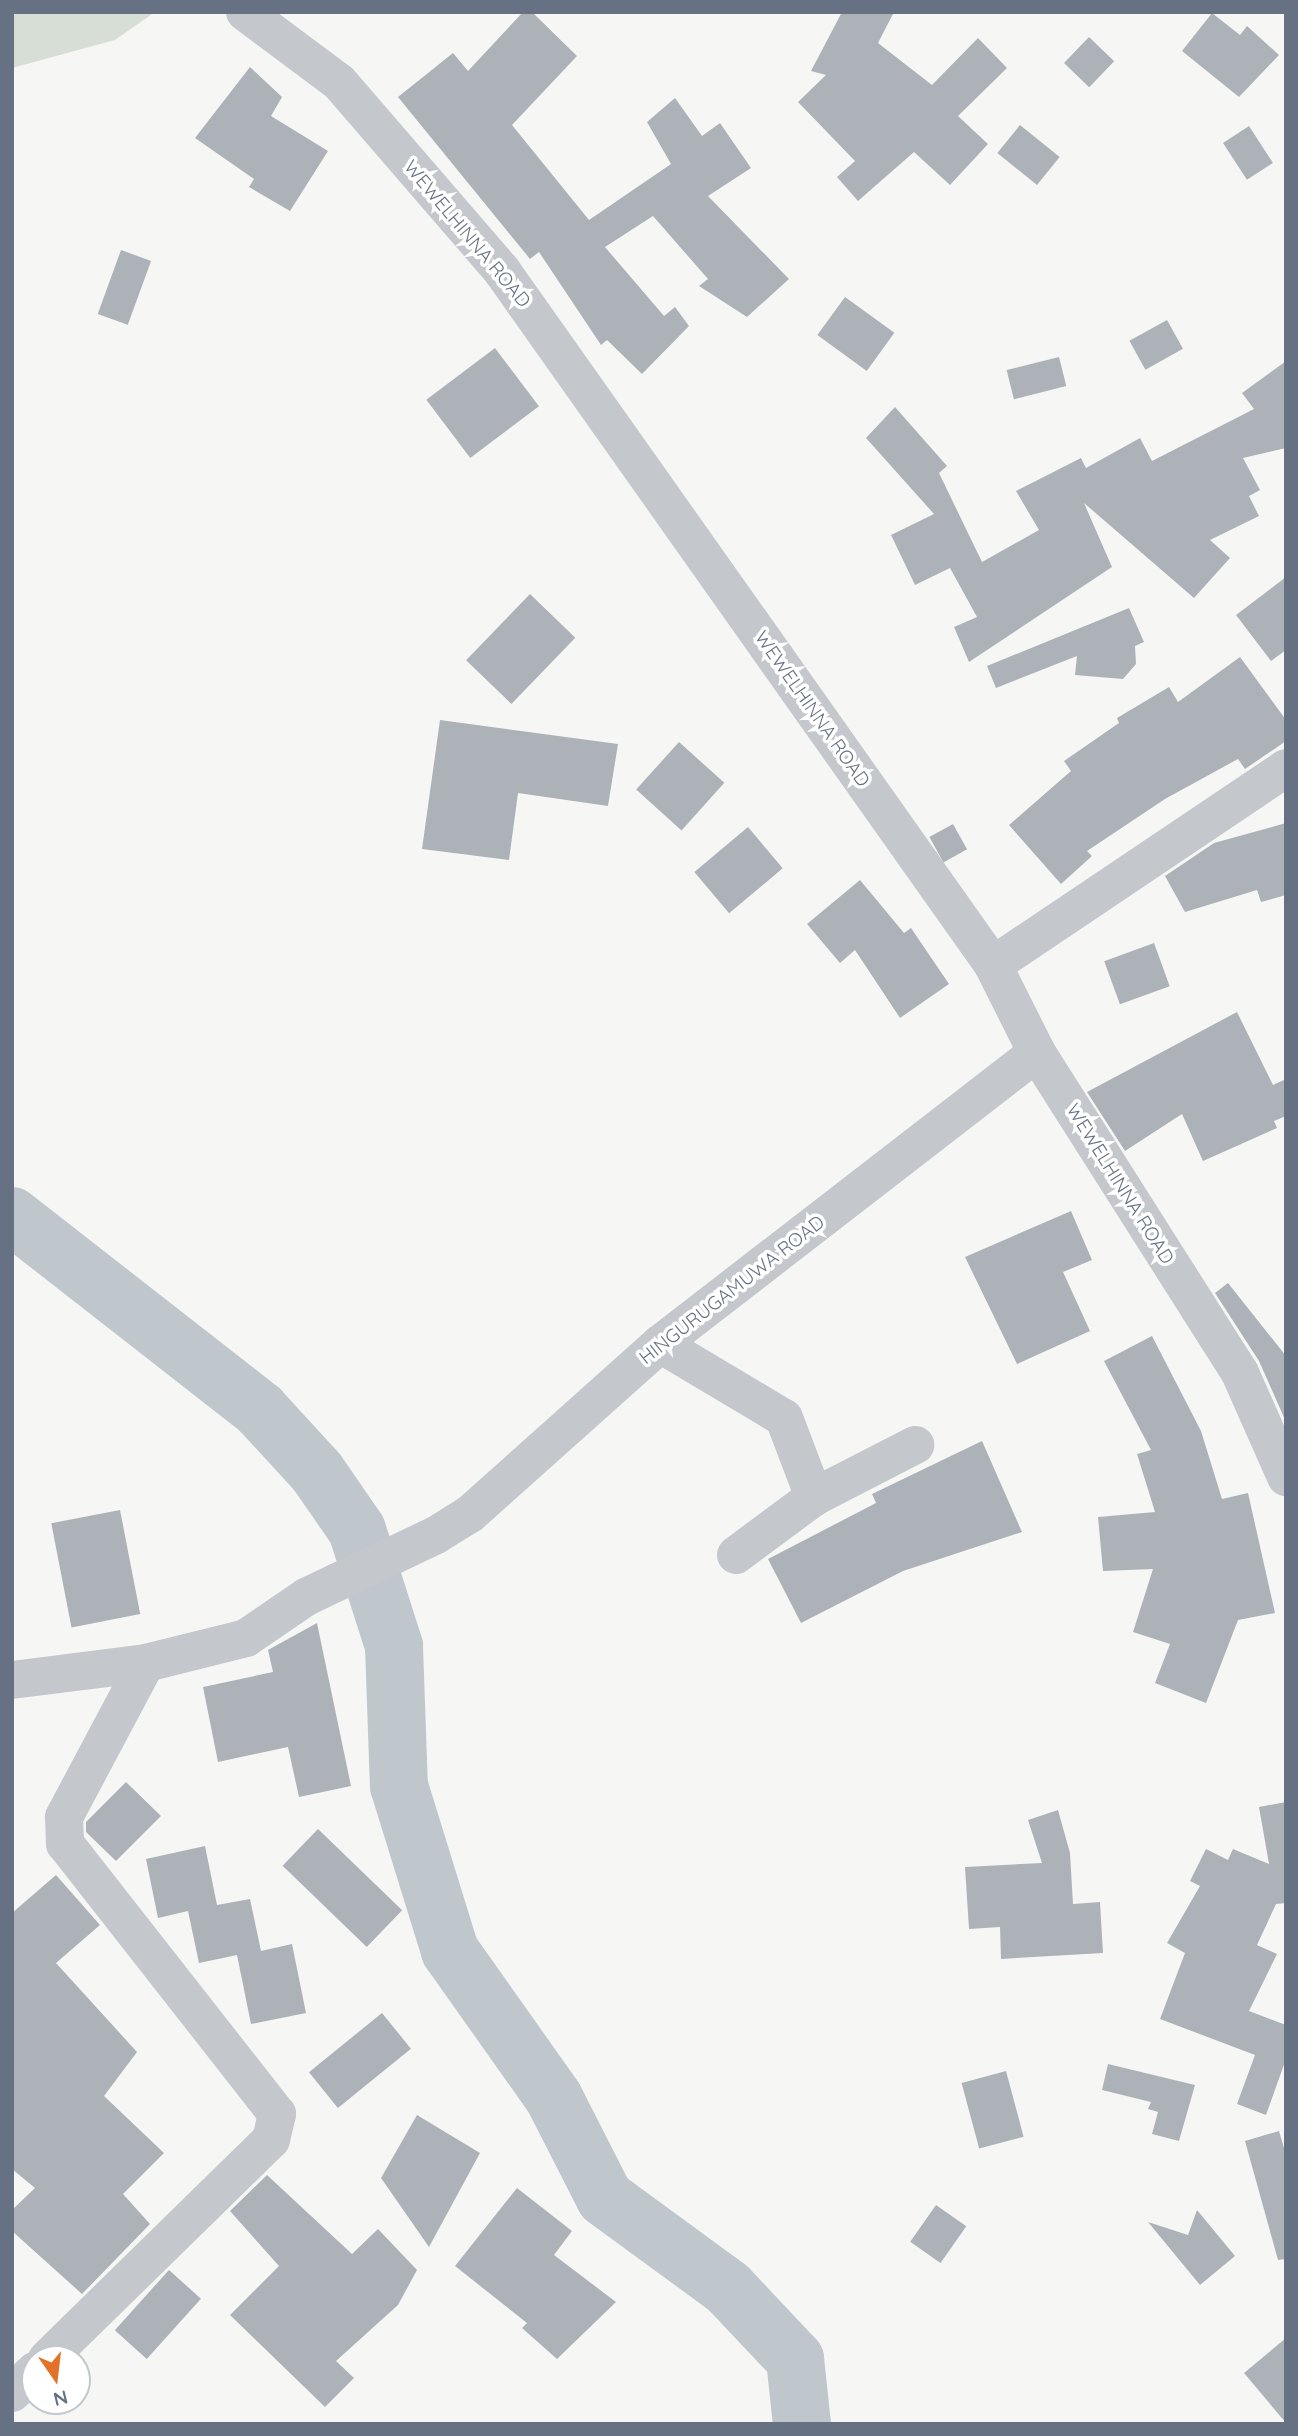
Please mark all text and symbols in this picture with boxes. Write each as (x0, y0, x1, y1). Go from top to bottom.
street label: WEWELHINNA ROAD (399, 156, 535, 312)
street label: WEWELHINNA ROAD (750, 627, 874, 791)
street label: WEWELHINNA ROAD (1061, 1100, 1179, 1268)
street label: HINGURUGAMUWA ROAD (635, 1211, 829, 1369)
north arrow (21, 2345, 91, 2415)
text: N (51, 2385, 70, 2412)

